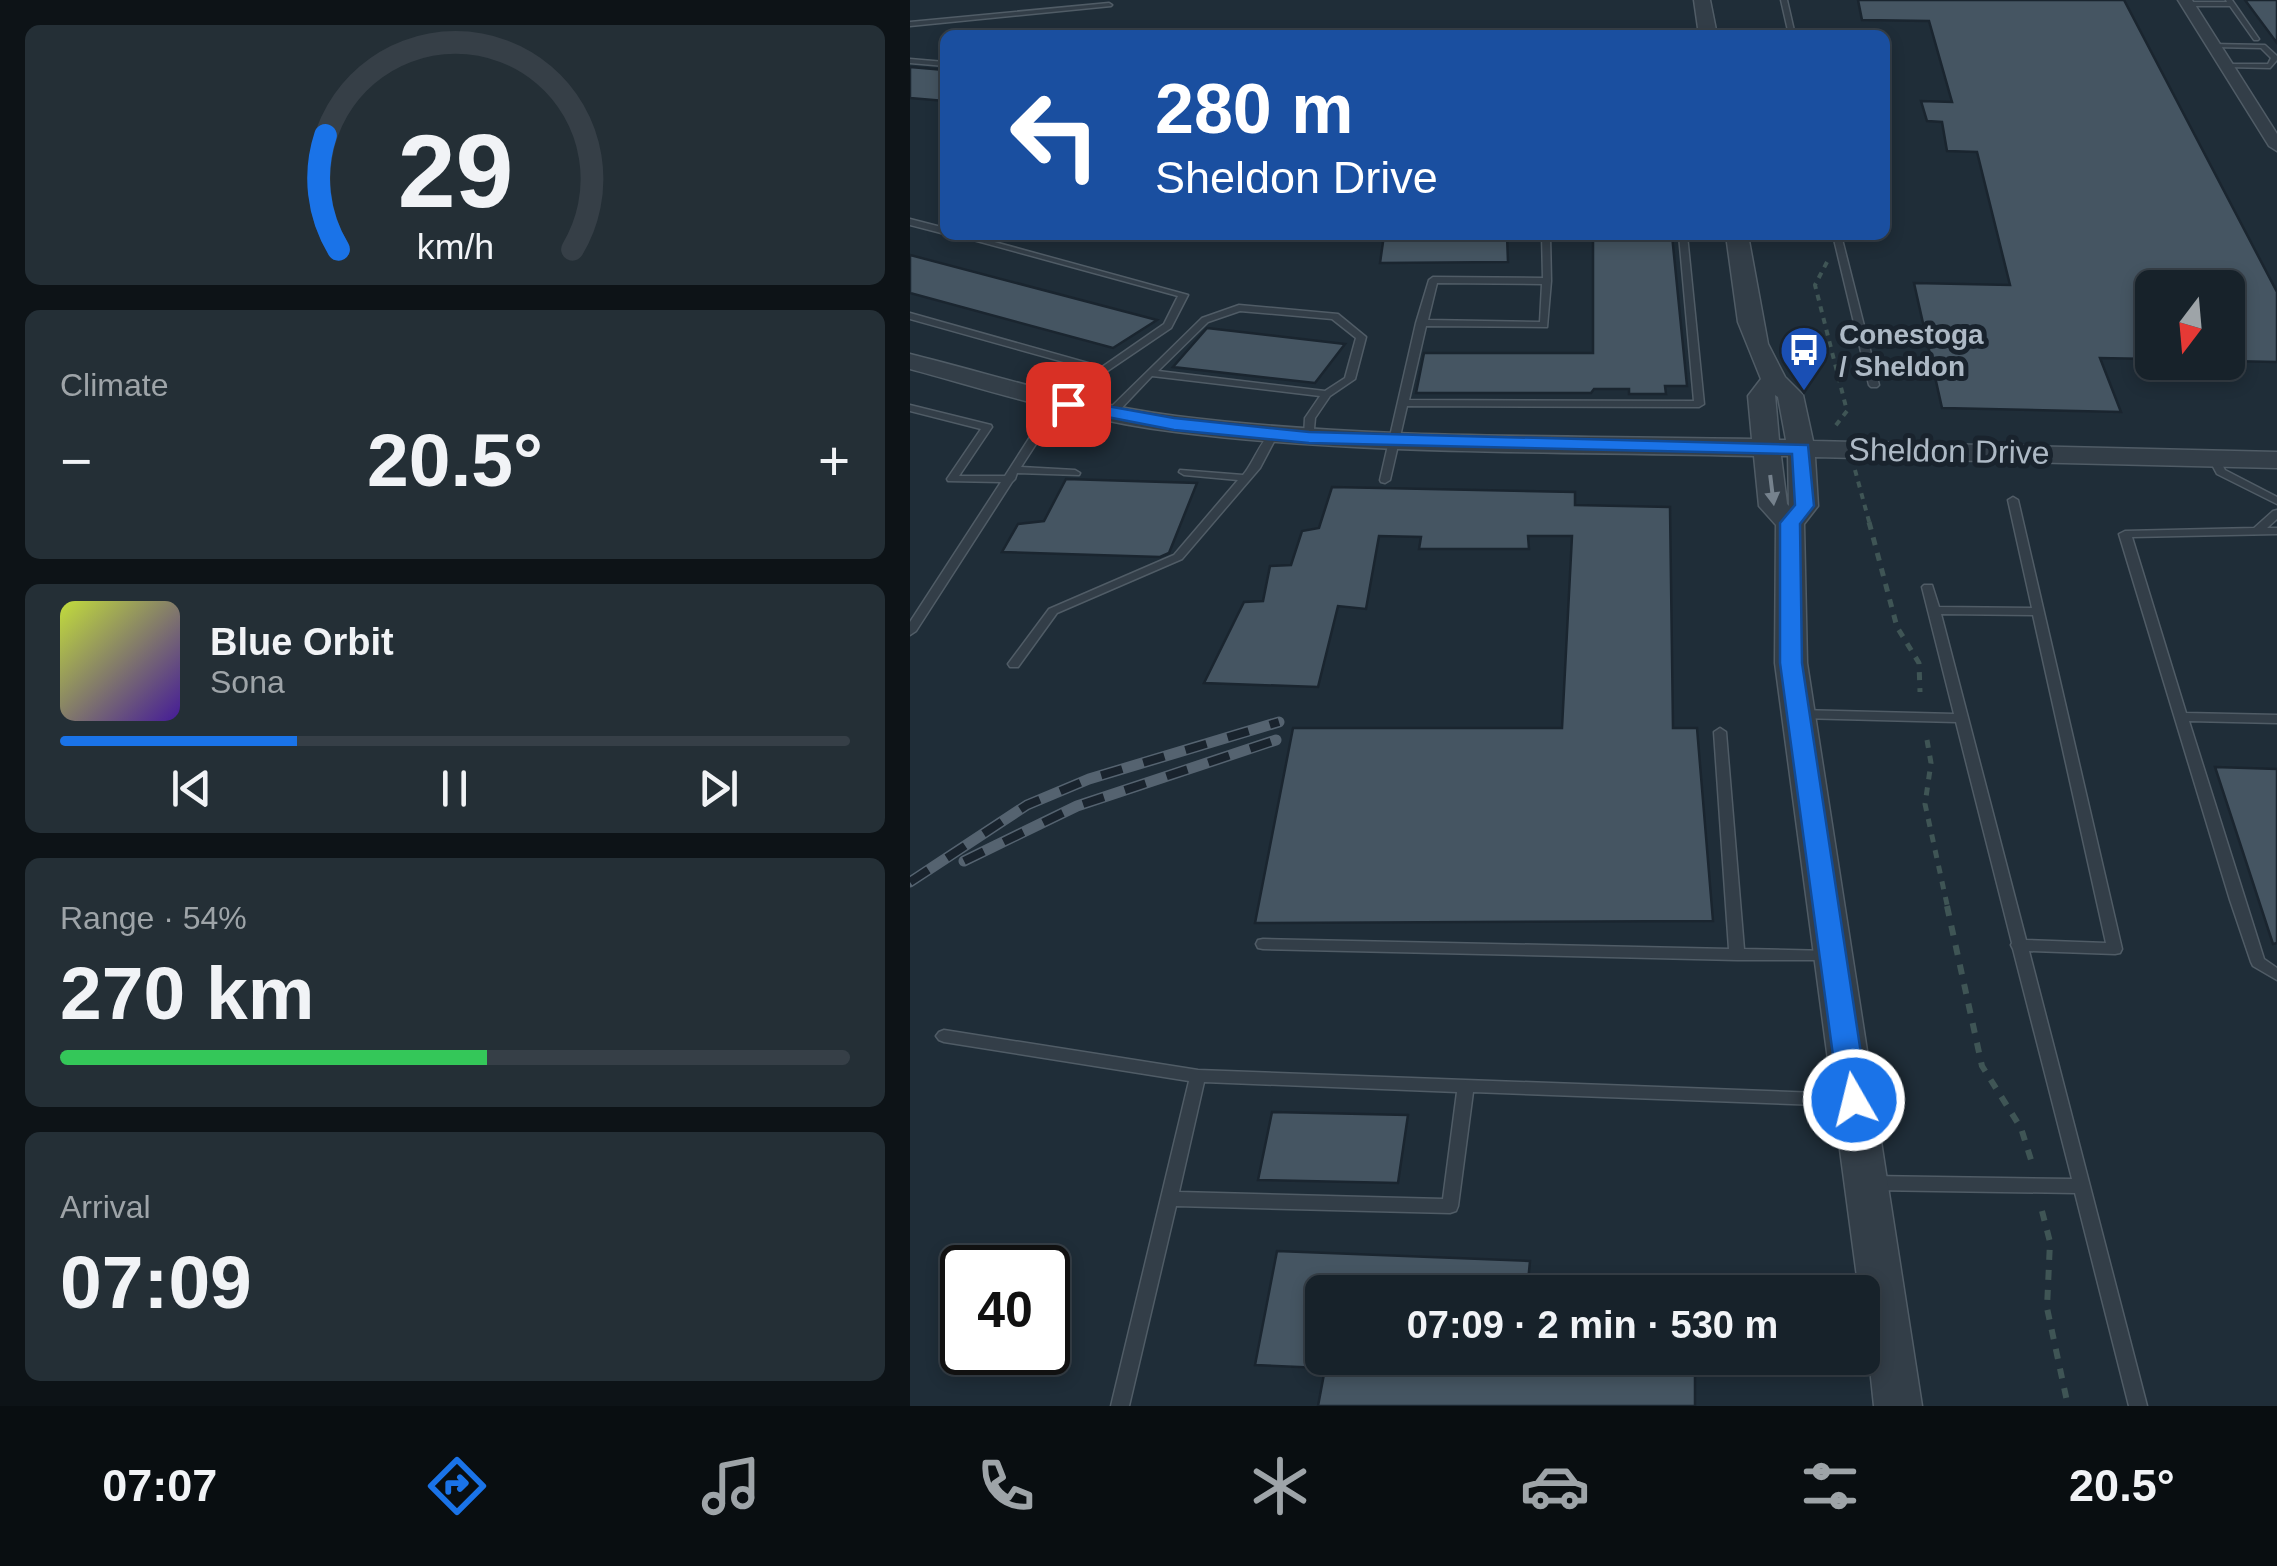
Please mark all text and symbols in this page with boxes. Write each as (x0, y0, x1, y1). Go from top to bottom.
icon: left (990, 70, 1120, 200)
text: 280 m (1155, 70, 1353, 148)
text: 29 (397, 113, 513, 229)
text: Sheldon Drive (1155, 152, 1438, 203)
text: km/h (416, 227, 494, 267)
north arrow (2135, 270, 2245, 380)
map controls (2135, 270, 2245, 380)
place label: Conestoga / Sheldon (1839, 319, 1984, 382)
bus stop icon: Conestoga / Sheldon (1778, 324, 1830, 392)
pin (1026, 362, 1111, 447)
text: Climate (60, 367, 168, 403)
icon: arrive (1041, 377, 1096, 432)
text: 20.5° (367, 418, 543, 502)
text: − (60, 430, 92, 492)
text: + (818, 430, 850, 492)
street label: Sheldon Drive (1848, 431, 2050, 471)
one-way arrow (1764, 474, 1780, 506)
text: Blue Orbit (210, 621, 394, 663)
text: Sona (210, 664, 285, 700)
icon: previous (164, 761, 219, 816)
icon: pause (427, 761, 482, 816)
icon: next (691, 761, 746, 816)
text: Range · 54% (60, 900, 247, 936)
text: 270 km (60, 951, 314, 1035)
position arrow (1802, 1048, 1906, 1152)
text: Arrival (60, 1189, 151, 1225)
text: 07:09 (60, 1240, 252, 1324)
speed limit sign: 40 (940, 1245, 1070, 1375)
text: 07:09 · 2 min · 530 m (1407, 1304, 1778, 1346)
icon: directions (422, 1451, 492, 1521)
icon: music (696, 1451, 766, 1521)
icon: phone (971, 1451, 1041, 1521)
icon: climate (1245, 1451, 1315, 1521)
icon: car (1520, 1451, 1590, 1521)
icon: filters (1795, 1451, 1865, 1521)
text: 07:07 (102, 1460, 217, 1511)
text: 20.5° (2069, 1460, 2175, 1511)

